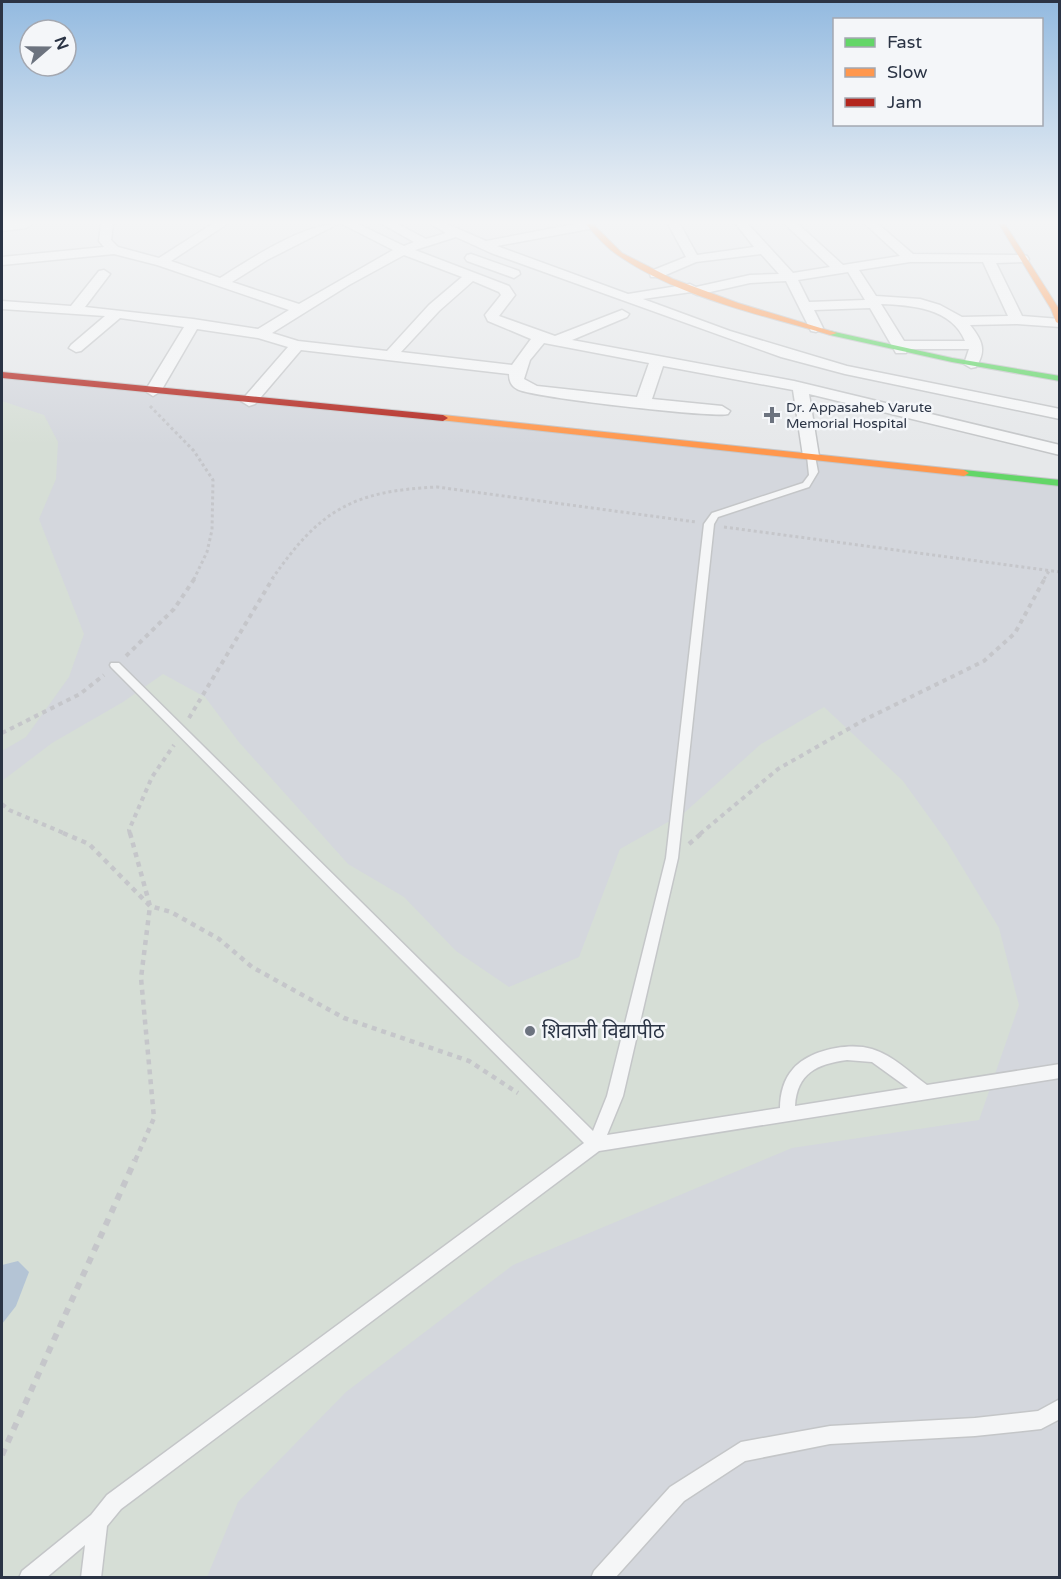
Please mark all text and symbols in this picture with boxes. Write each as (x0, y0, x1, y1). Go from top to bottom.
north arrow (18, 18, 78, 78)
legend (833, 18, 1043, 126)
text: Fast (887, 31, 922, 53)
text: N (50, 34, 73, 53)
text: Slow (887, 61, 928, 83)
text: Jam (887, 91, 922, 113)
place label: Dr. Appasaheb Varute Memorial Hospital (786, 399, 932, 432)
marker: Dr. Appasaheb Varute Memorial Hospital (763, 406, 781, 424)
place label: शिवाजी विद्यापीठ (542, 1019, 665, 1044)
marker: शिवाजी विद्यापीठ (523, 1024, 537, 1038)

